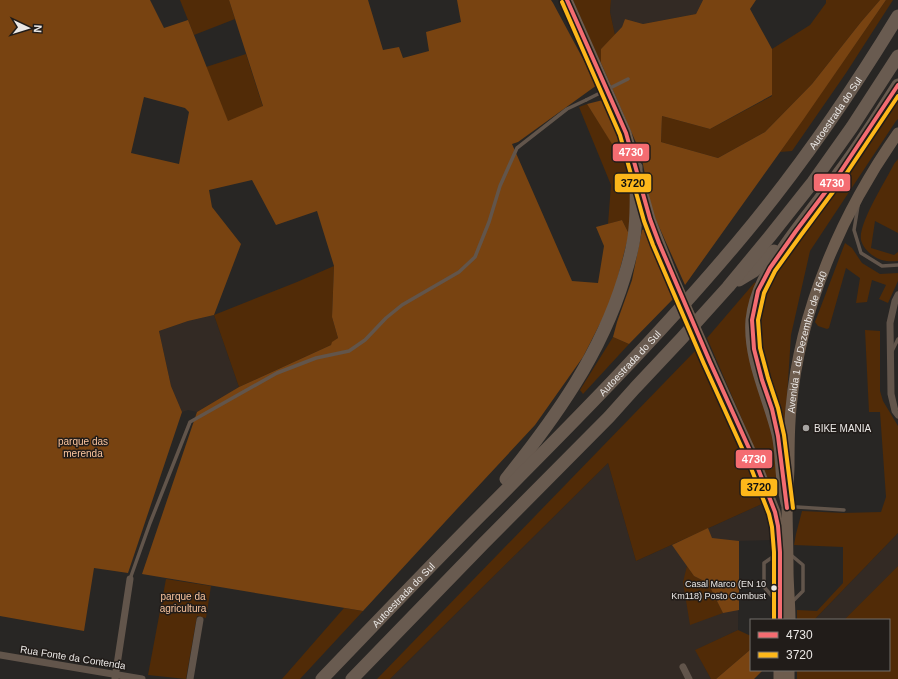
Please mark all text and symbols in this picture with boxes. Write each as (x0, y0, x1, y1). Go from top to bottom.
north arrow (8, 8, 48, 48)
text: N (32, 24, 44, 33)
street label: Autoestrada do Sul (807, 75, 864, 152)
line badge: 4730 (612, 143, 650, 162)
text: 4730 (619, 146, 643, 158)
line badge: 3720 (614, 173, 652, 193)
line badge: 4730 (813, 173, 851, 192)
text: 3720 (621, 177, 645, 189)
text: 4730 (820, 177, 844, 189)
street label: Avenida 1 de Dezembro de 1640 (786, 269, 829, 414)
street label: Autoestrada do Sul (597, 328, 663, 398)
marker: BIKE MANIA (801, 423, 811, 433)
place label: BIKE MANIA (814, 423, 872, 434)
park label: parque das merenda (58, 436, 108, 459)
line badge: 4730 (735, 449, 773, 469)
text: 4730 (742, 453, 766, 465)
line badge: 3720 (740, 478, 778, 497)
text: 3720 (747, 481, 771, 493)
street label: Autoestrada do Sul (370, 561, 437, 629)
place label: Casal Marco (EN 10 Km118) Posto Combust (671, 579, 766, 601)
marker: Casal Marco (EN 10 Km118) Posto Combust (769, 583, 779, 593)
park label: parque da agricultura (160, 591, 207, 614)
legend (750, 619, 890, 671)
text: 4730 (786, 628, 813, 642)
street label: Rua Fonte da Contenda (19, 644, 127, 671)
text: 3720 (786, 648, 813, 662)

